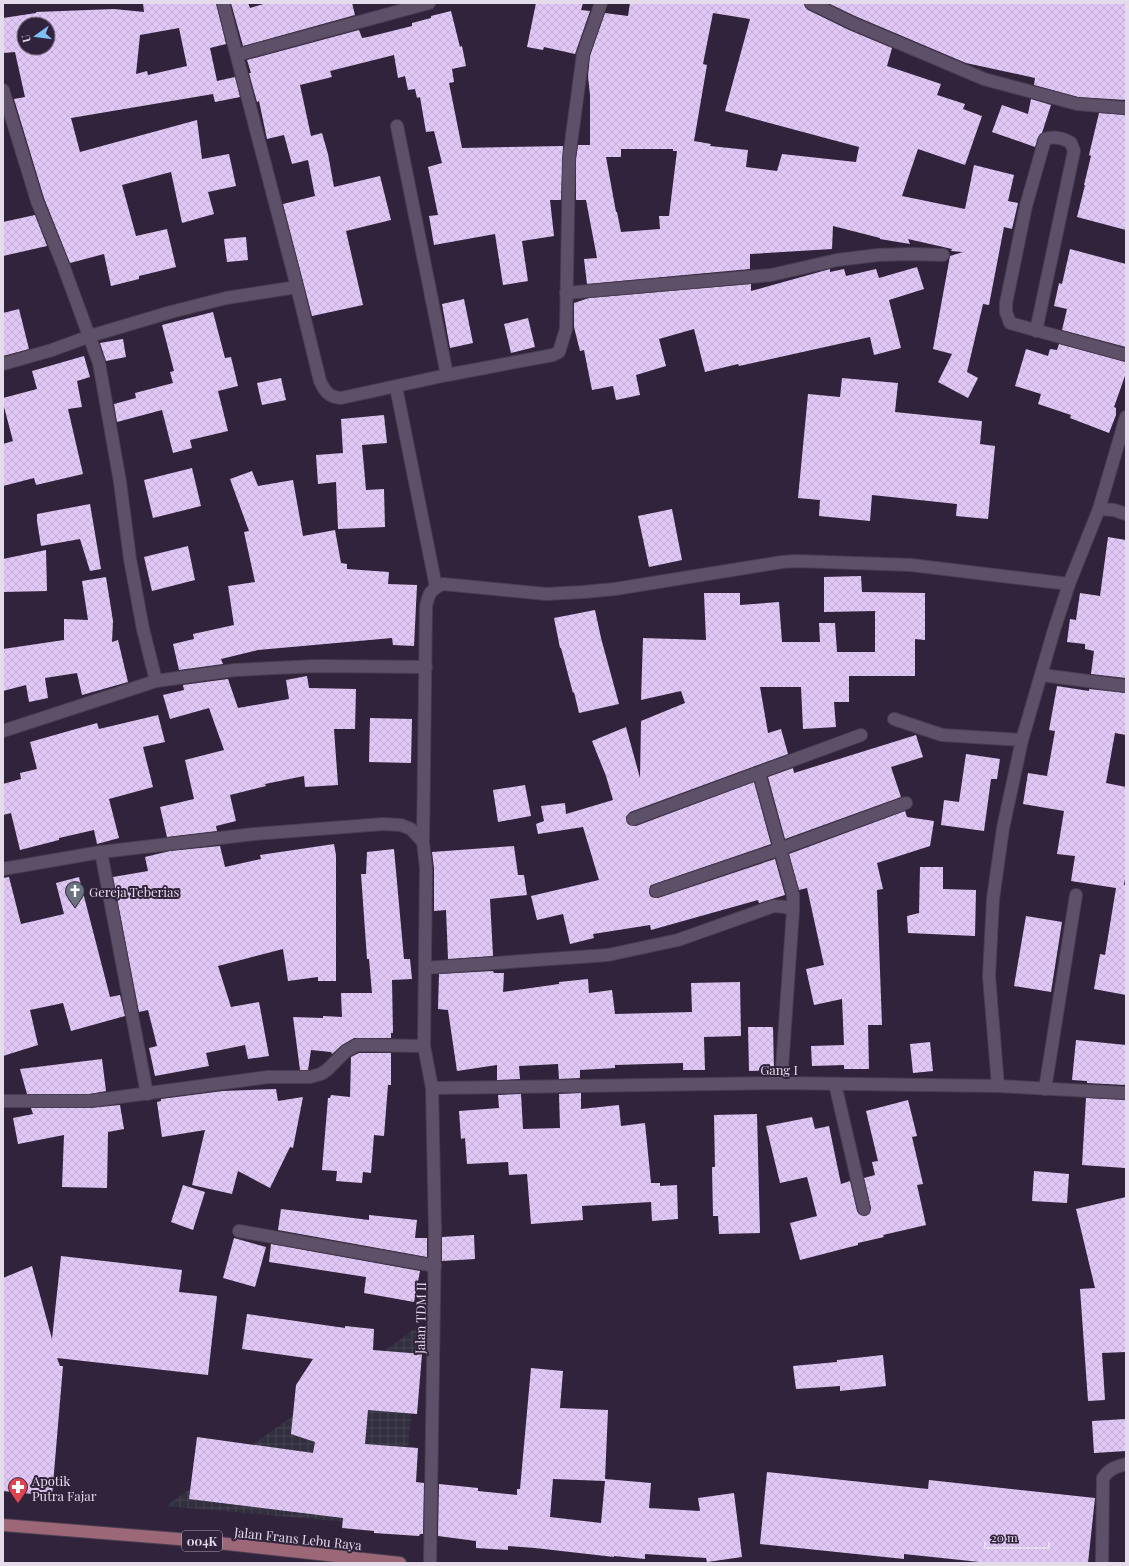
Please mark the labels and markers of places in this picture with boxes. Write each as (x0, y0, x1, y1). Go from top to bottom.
church icon: Gereja Teberias (64, 880, 86, 908)
place label: Gereja Teberias (89, 883, 180, 900)
place label: Apotik Putra Fajar (31, 1472, 97, 1504)
pharmacy icon: Apotik Putra Fajar (7, 1476, 29, 1504)

